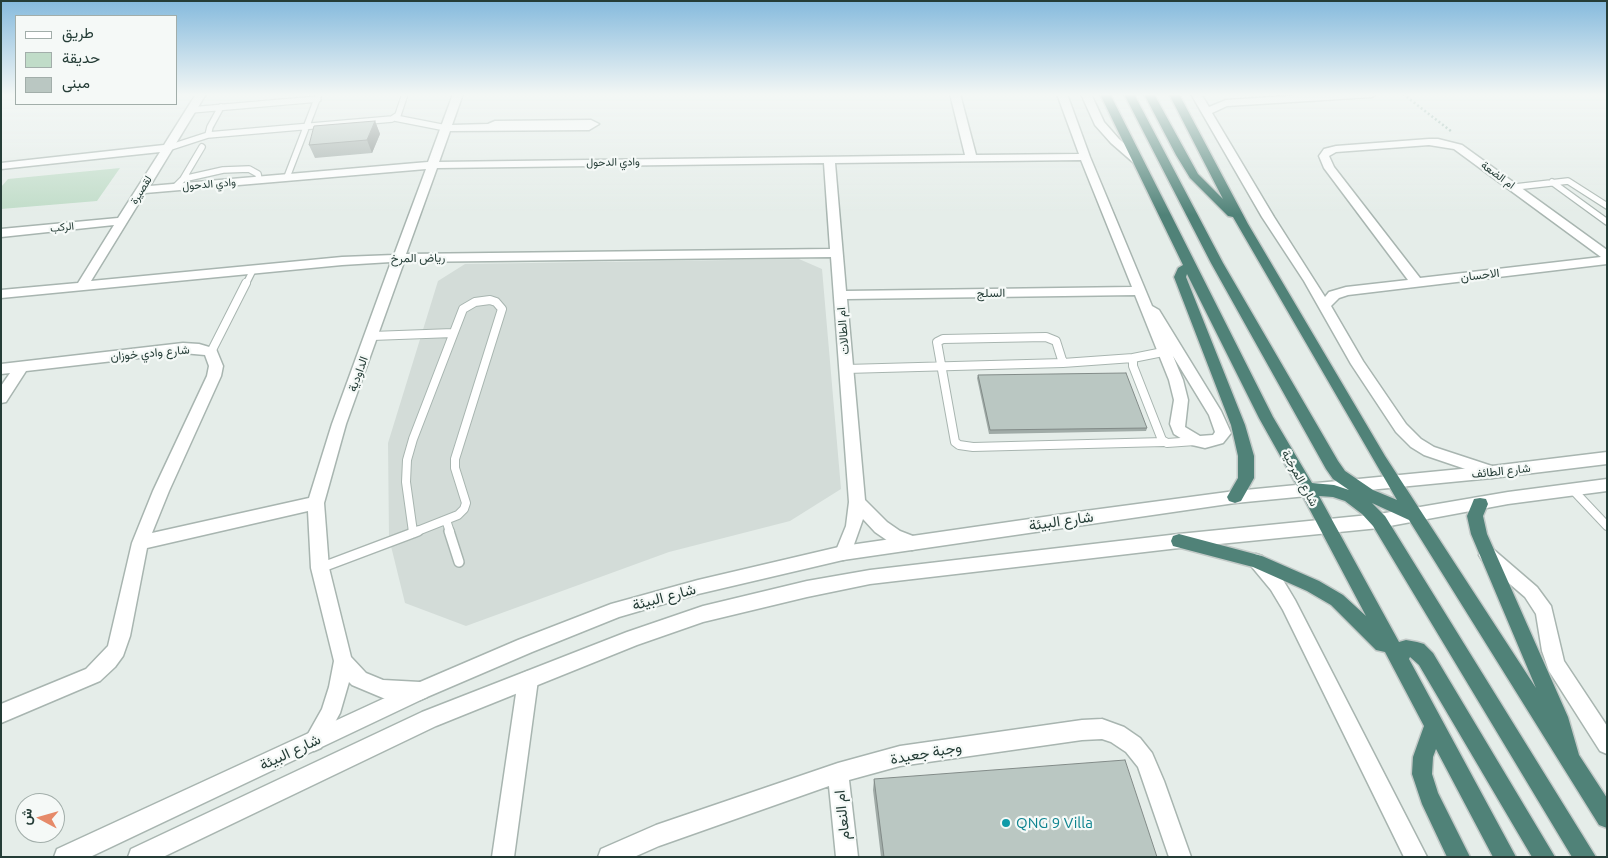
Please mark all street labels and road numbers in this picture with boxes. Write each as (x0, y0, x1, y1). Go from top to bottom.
street label: وادي الدحول (586, 155, 640, 169)
street label: ام الضعة (1478, 158, 1518, 192)
street label: لقصيرة (127, 173, 155, 207)
street label: وادي الدحول (182, 175, 236, 193)
street label: الركب (49, 219, 75, 235)
street label: رياض المرخ (391, 250, 445, 266)
street label: الاحسان (1460, 265, 1500, 285)
street label: السلج (977, 286, 1005, 300)
street label: ام الطالات (834, 307, 852, 355)
street label: شارع وادي خوزان (110, 342, 190, 364)
street label: الداودية (345, 354, 371, 394)
street label: شارع المرخية (1279, 447, 1321, 509)
street label: شارع الطائف (1471, 461, 1531, 481)
street label: شارع البيئة (1027, 508, 1095, 534)
street label: شارع البيئة (630, 580, 698, 614)
street label: شارع البيئة (257, 730, 323, 774)
street label: وجبة جعيدة (889, 738, 963, 768)
street label: ام النعام (830, 789, 854, 841)

